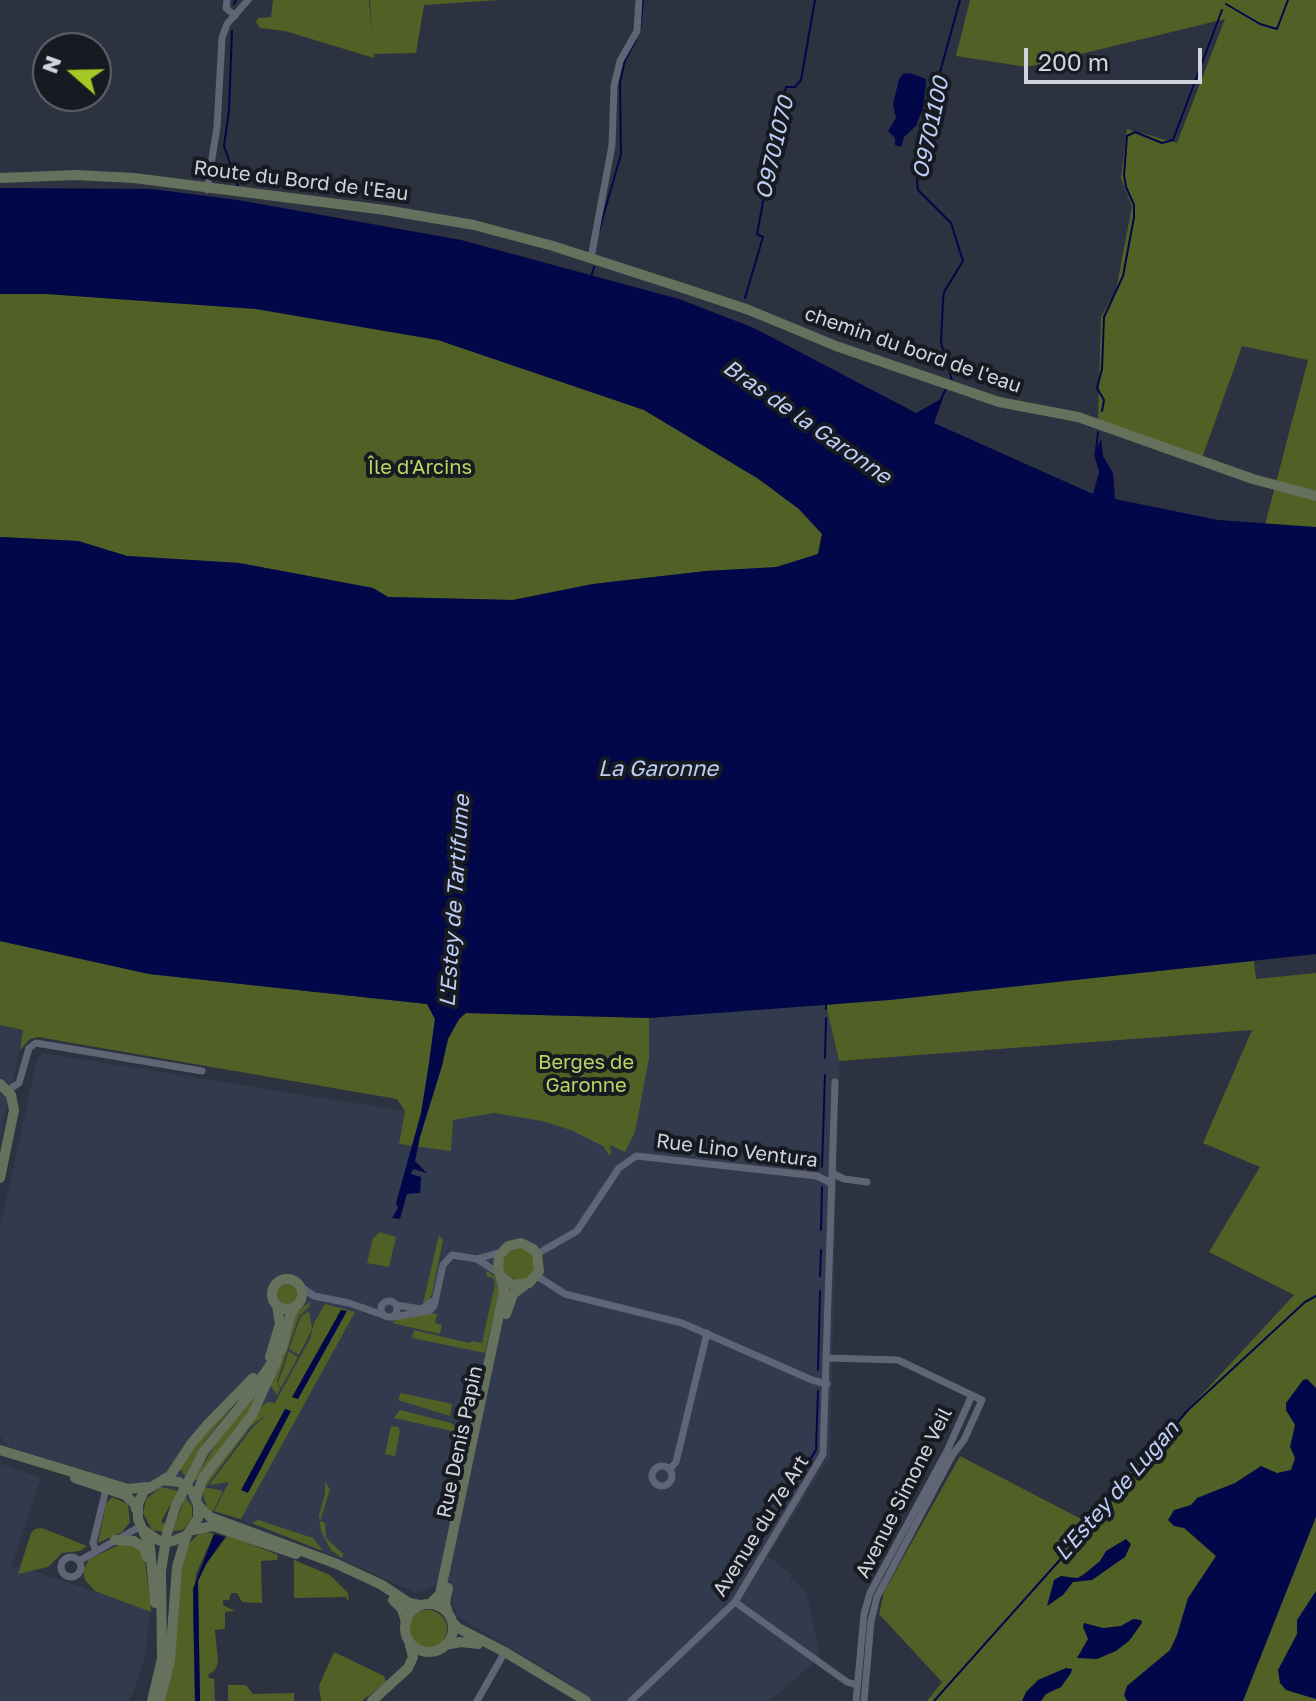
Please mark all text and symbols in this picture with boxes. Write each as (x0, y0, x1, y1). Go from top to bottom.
north arrow (32, 32, 112, 112)
scale bar (1028, 32, 1206, 82)
text: 200 m (1038, 47, 1109, 76)
text: N (35, 52, 66, 77)
water label: O9701100 (907, 75, 955, 181)
water label: O9701070 (750, 94, 800, 202)
street label: Route du Bord de l'Eau (192, 156, 410, 206)
street label: chemin du bord de l'eau (802, 302, 1024, 398)
water label: Bras de la Garonne (718, 354, 896, 490)
park label: Île d'Arcins (368, 456, 472, 480)
water label: La Garonne (598, 756, 718, 782)
water label: L'Estey de Tartifume (434, 794, 476, 1008)
park label: Berges de Garonne (538, 1051, 634, 1098)
street label: Rue Lino Ventura (655, 1129, 819, 1173)
street label: Rue Denis Papin (432, 1364, 488, 1520)
street label: Avenue Simone Veil (851, 1404, 957, 1582)
water label: L'Estey de Lugan (1049, 1416, 1185, 1566)
street label: Avenue du 7e Art (708, 1451, 814, 1601)

